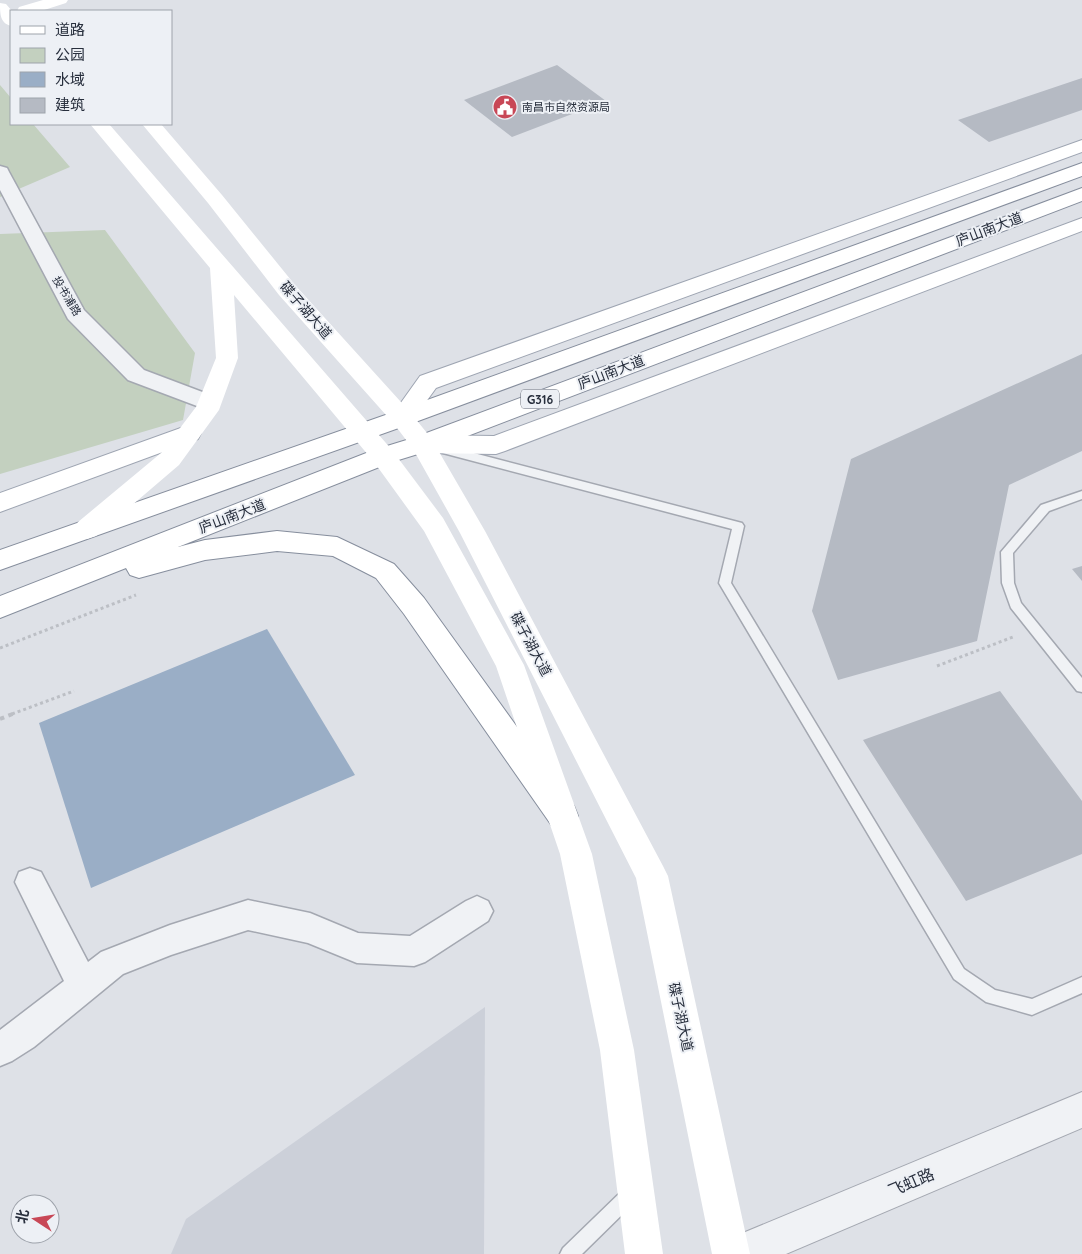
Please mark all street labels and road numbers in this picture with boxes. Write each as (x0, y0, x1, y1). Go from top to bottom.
street label: 庐山南大道 (953, 208, 1025, 250)
street label: 投书浦路 (50, 274, 84, 318)
street label: 碟子湖大道 (276, 278, 336, 342)
street label: 庐山南大道 (575, 351, 647, 393)
road number: G316 (521, 389, 559, 408)
street label: 庐山南大道 (196, 495, 268, 537)
street label: 碟子湖大道 (507, 609, 555, 679)
street label: 碟子湖大道 (665, 981, 697, 1053)
street label: 飞虹路 (885, 1163, 937, 1201)

